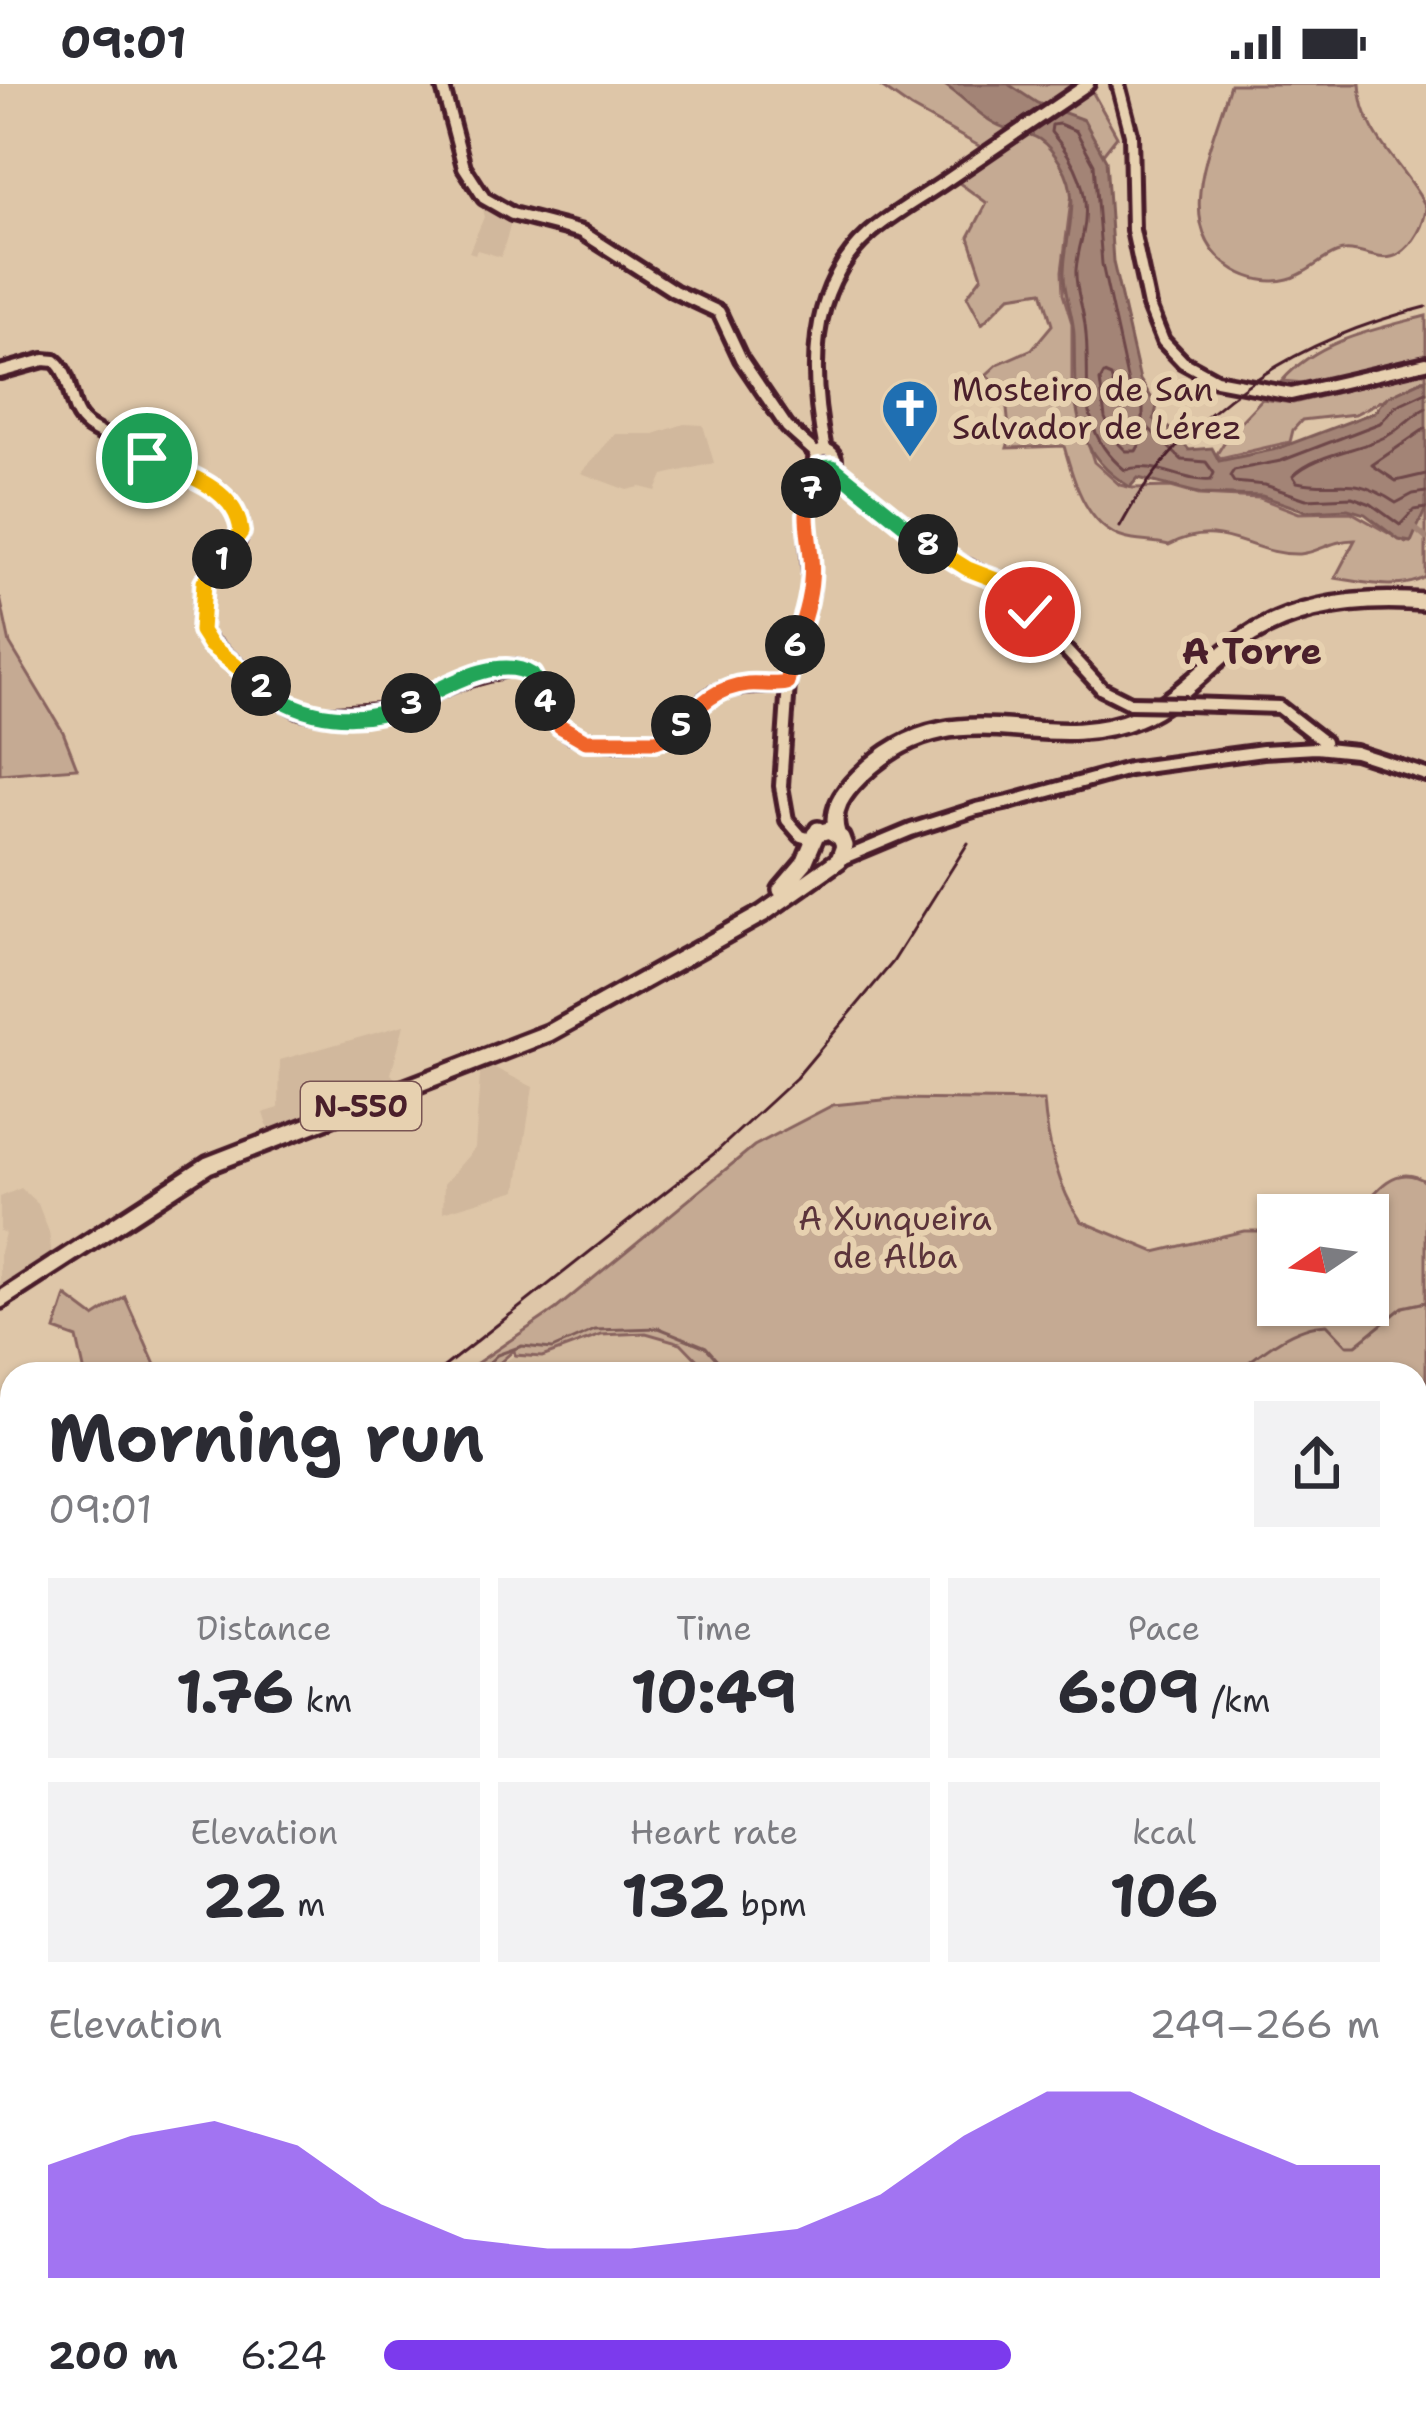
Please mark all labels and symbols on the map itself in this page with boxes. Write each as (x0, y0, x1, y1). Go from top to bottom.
place label: Mosteiro de San Salvador de Lérez (952, 367, 1242, 450)
church icon: Mosteiro de San Salvador de Lérez (879, 377, 941, 459)
pin (96, 407, 198, 509)
pin: 7 (781, 458, 841, 518)
pin: 8 (898, 514, 958, 574)
pin: 1 (192, 529, 252, 589)
pin (979, 561, 1081, 663)
pin: 6 (765, 615, 825, 675)
district label: A Torre (1182, 627, 1322, 676)
pin: 2 (231, 656, 291, 716)
pin: 4 (515, 671, 575, 731)
pin: 3 (381, 673, 441, 733)
pin: 5 (651, 695, 711, 755)
road number: N-550 (301, 1082, 421, 1130)
north arrow (1257, 1194, 1389, 1326)
park label: A Xunqueira de Alba (798, 1196, 992, 1279)

